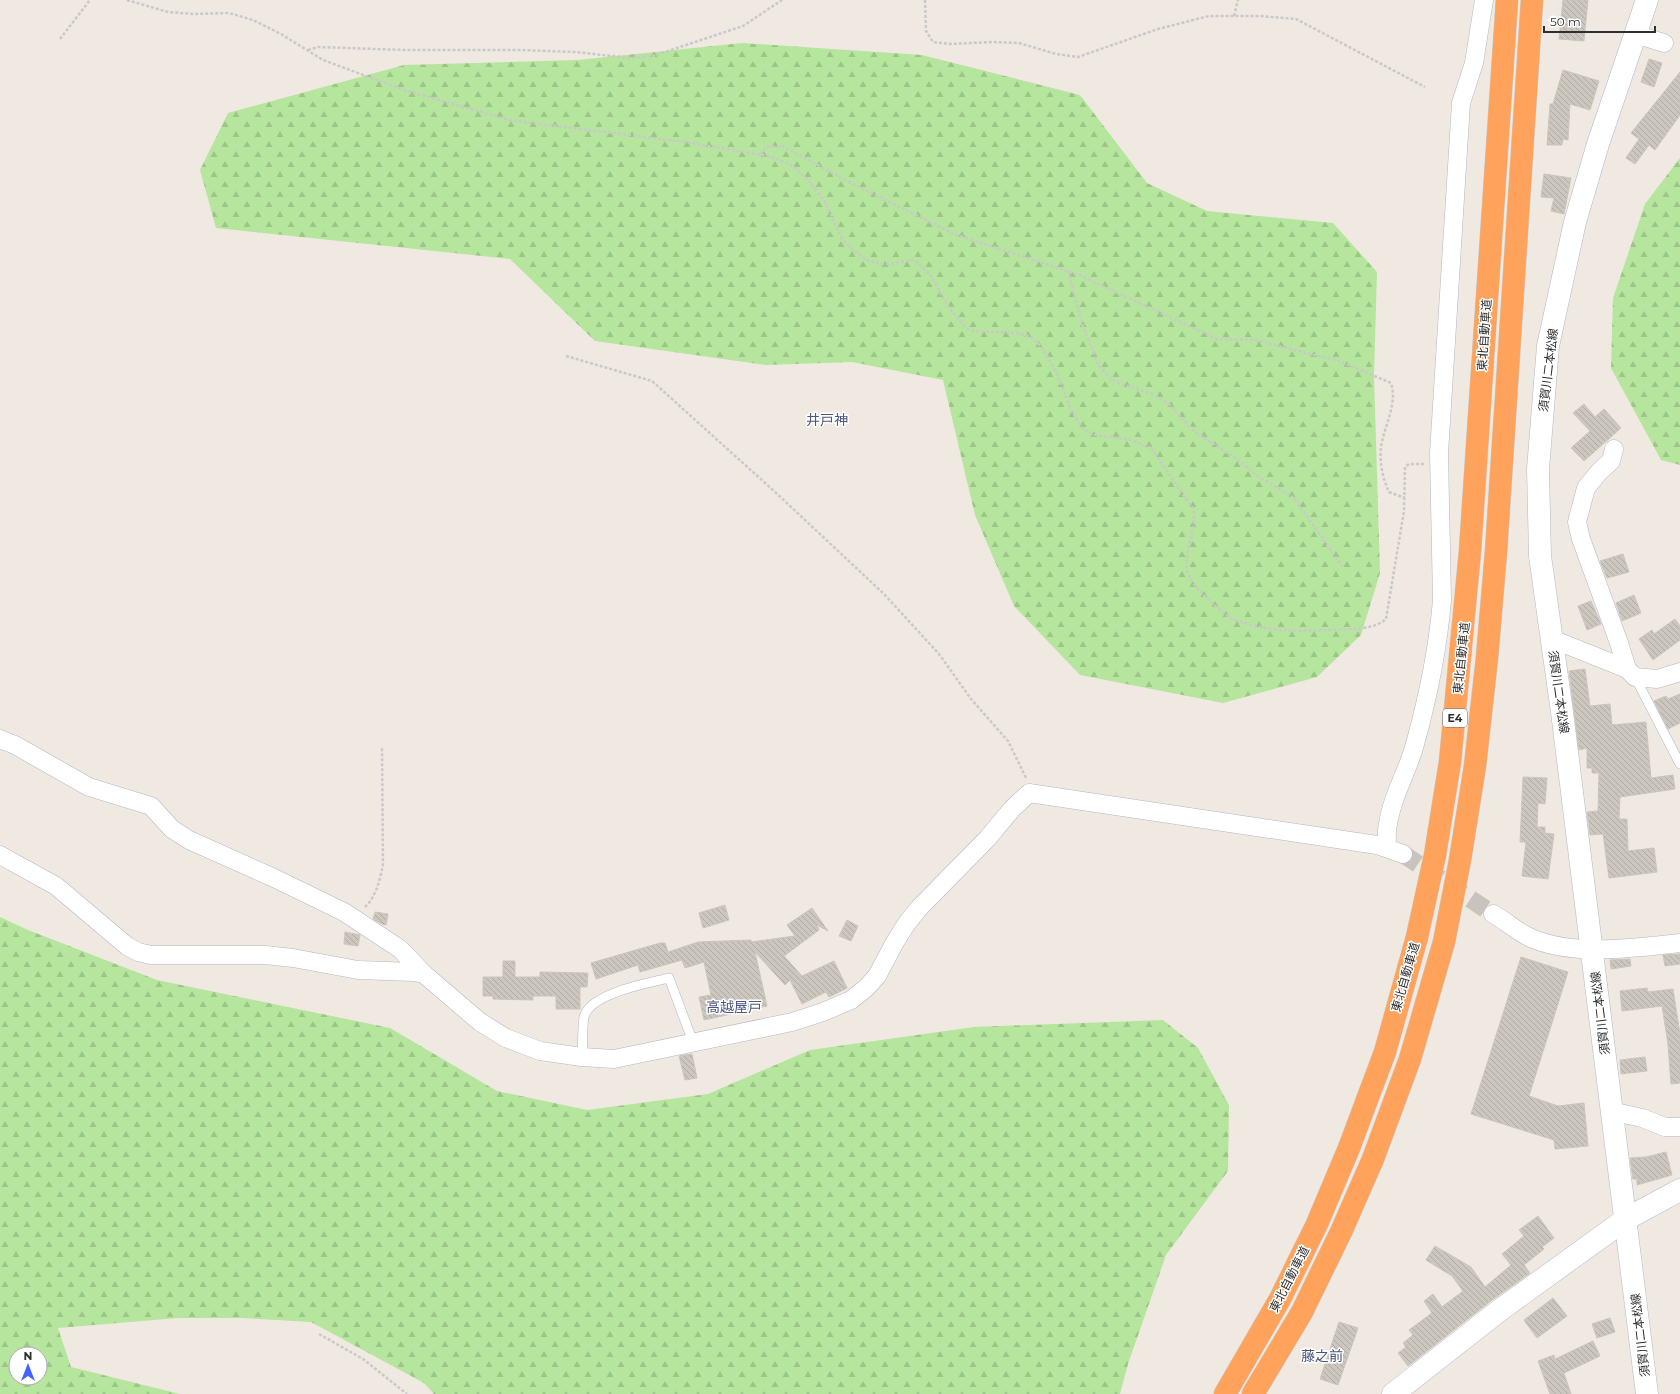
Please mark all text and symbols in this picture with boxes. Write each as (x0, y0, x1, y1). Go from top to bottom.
scale bar (1544, 8, 1655, 34)
text: 50 m (1550, 14, 1581, 29)
street label: 東北自動車道 (1474, 299, 1494, 371)
street label: 須賀川二本松線 (1535, 327, 1561, 413)
district label: 井戸神 (806, 411, 848, 429)
street label: 東北自動車道 (1450, 621, 1472, 695)
street label: 須賀川二本松線 (1546, 649, 1572, 735)
road number: E4 (1443, 709, 1467, 727)
street label: 東北自動車道 (1388, 940, 1422, 1014)
street label: 須賀川二本松線 (1587, 970, 1613, 1056)
district label: 高越屋戸 (706, 998, 762, 1016)
street label: 東北自動車道 (1266, 1244, 1312, 1314)
street label: 須賀川二本松線 (1627, 1292, 1653, 1378)
north arrow (8, 1346, 48, 1386)
district label: 藤之前 (1301, 1347, 1343, 1365)
text: N (24, 1349, 32, 1363)

